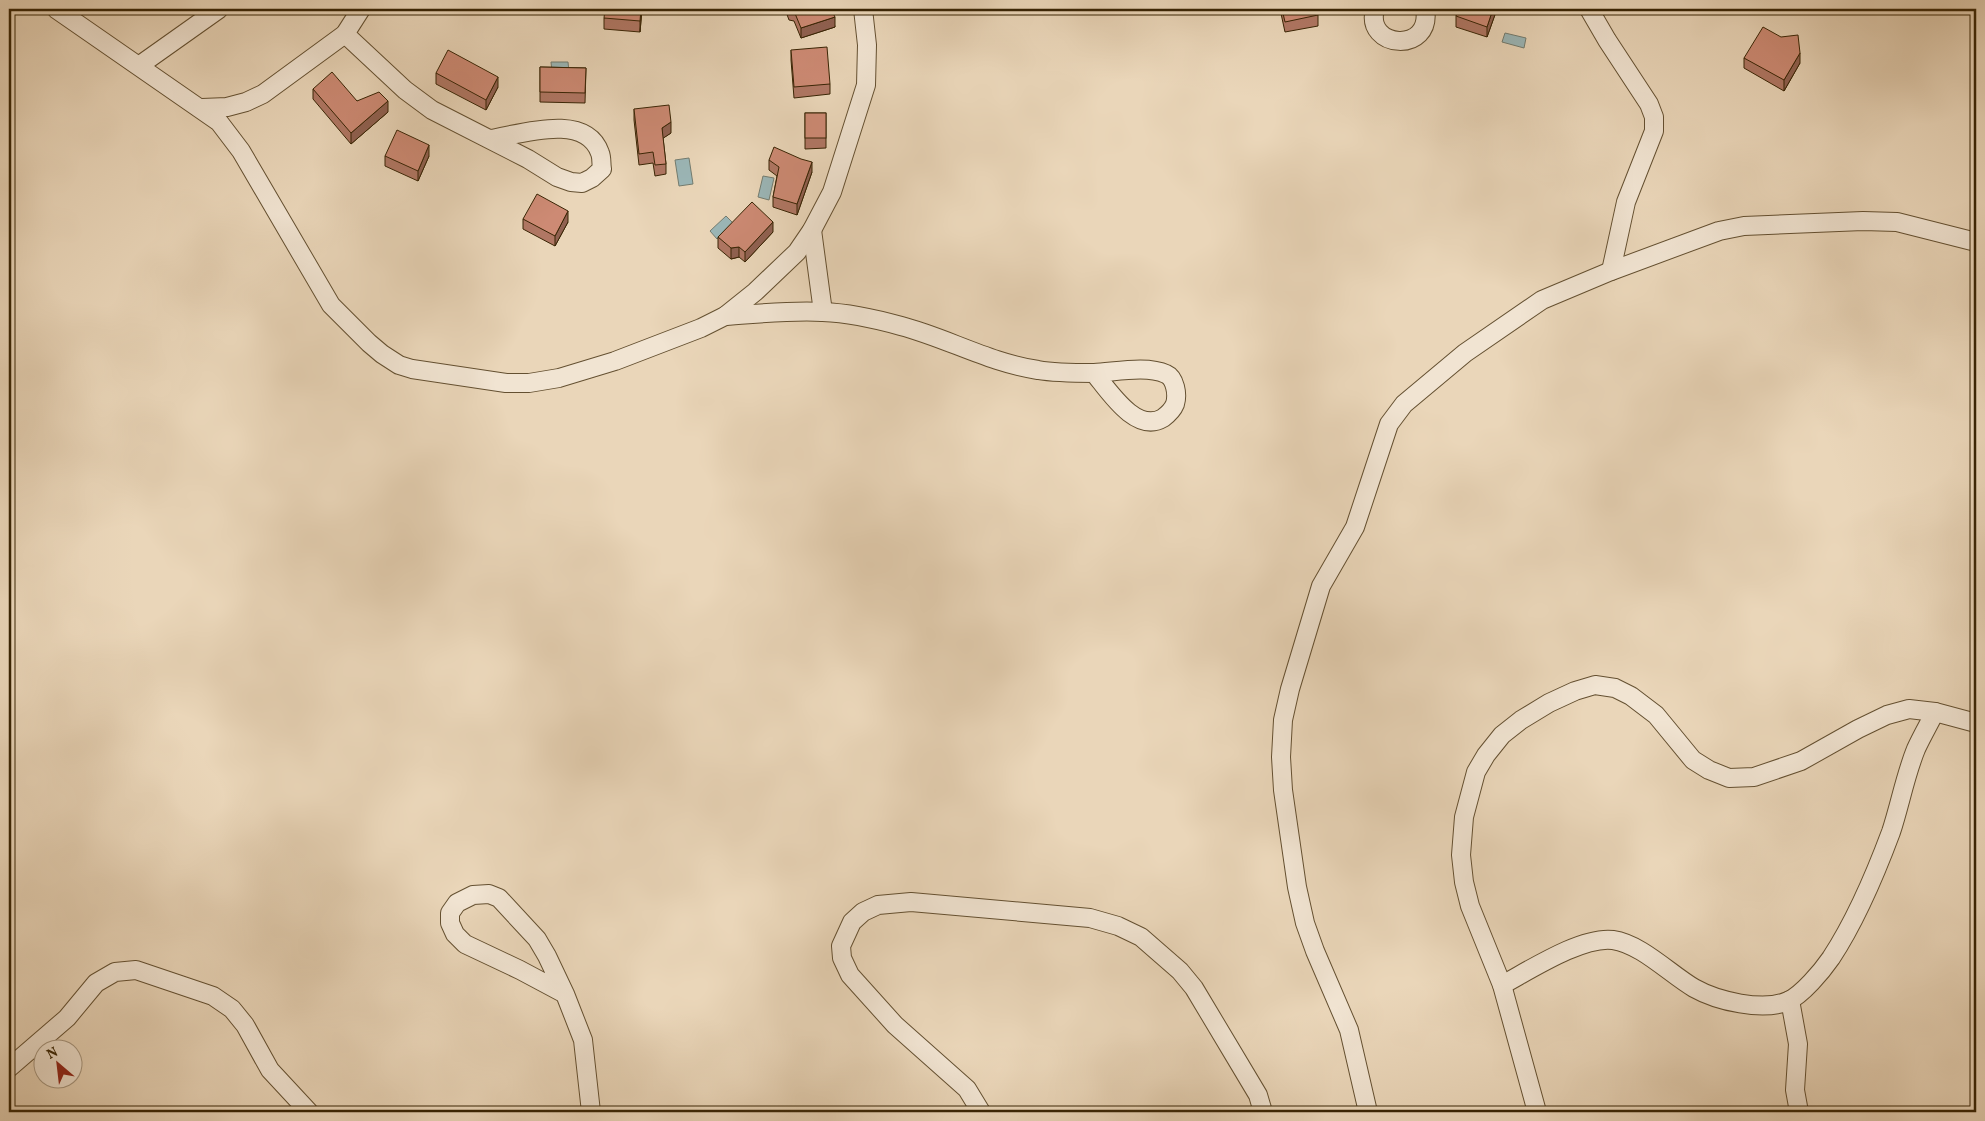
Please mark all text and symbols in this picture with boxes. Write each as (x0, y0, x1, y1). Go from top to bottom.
north arrow (32, 1038, 82, 1088)
text: N (44, 1043, 62, 1065)

